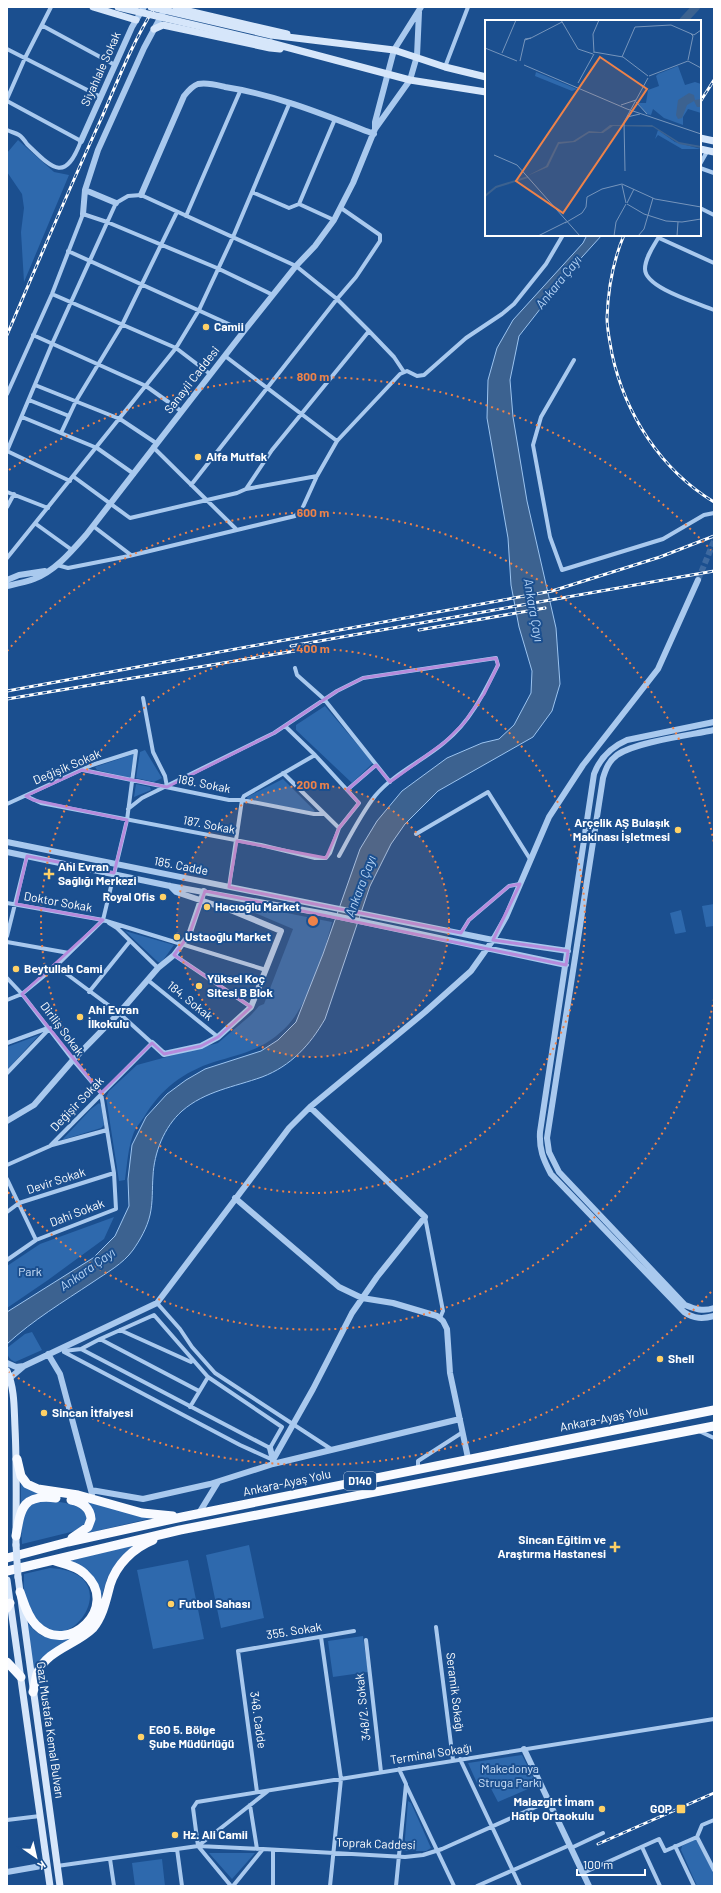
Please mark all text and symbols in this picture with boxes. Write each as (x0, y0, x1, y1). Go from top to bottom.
inset map (485, 20, 701, 236)
street label: Siyahlale Sokak (77, 29, 123, 108)
water label: Ankara Çayı (532, 252, 585, 312)
place label: Camii (214, 319, 244, 333)
marker: Camii (201, 322, 211, 332)
street label: Sanayii Caddesi (161, 343, 222, 416)
text: 800 m (297, 369, 329, 383)
place label: Alfa Mutfak (206, 449, 268, 463)
marker: Alfa Mutfak (193, 452, 203, 462)
text: 600 m (297, 505, 329, 519)
water label: Ankara Çayı (521, 577, 548, 643)
text: 400 m (296, 641, 330, 655)
street label: Değişik Sokak (31, 746, 103, 787)
street label: 188. Sokak (176, 771, 232, 795)
text: 200 m (297, 777, 329, 791)
street label: 187. Sokak (182, 812, 237, 836)
place label: Arçelik AŞ Bulaşık Makinası İşletmesi (573, 815, 671, 843)
marker: Arçelik AŞ Bulaşık Makinası İşletmesi (673, 825, 683, 835)
street label: 185. Cadde (153, 853, 210, 877)
water label: Ankara Çayı (341, 853, 379, 919)
place label: Ahi Evran Sağlığı Merkezi (58, 859, 136, 887)
marker: Ahi Evran Sağlığı Merkezi (43, 868, 55, 880)
street label: Doktor Sokak (23, 888, 93, 914)
place label: Royal Ofis (103, 889, 155, 903)
marker: Royal Ofis (158, 892, 168, 902)
place label: Hacıoğlu Market (215, 899, 300, 913)
marker: Hacıoğlu Market (202, 902, 212, 912)
centre of rings (306, 914, 320, 928)
place label: Ustaoğlu Market (185, 929, 271, 943)
marker: Ustaoğlu Market (172, 932, 182, 942)
place label: Beytullah Cami (24, 961, 103, 975)
marker: Beytullah Cami (11, 964, 21, 974)
place label: Yüksel Koç Sitesi B Blok (207, 971, 274, 999)
street label: 184. Sokak (165, 978, 216, 1023)
marker: Yüksel Koç Sitesi B Blok (194, 981, 204, 991)
street label: Diriliş Sokak (38, 999, 88, 1058)
place label: Ahi Evran İlkokulu (88, 1002, 139, 1030)
marker: Ahi Evran İlkokulu (75, 1012, 85, 1022)
street label: Değişir Sokak (47, 1073, 106, 1134)
street label: Devir Sokak (25, 1164, 87, 1196)
street label: Dahi Sokak (48, 1195, 106, 1229)
water label: Ankara Çayı (56, 1244, 118, 1294)
park label: Park (18, 1264, 42, 1278)
place label: Shell (668, 1351, 694, 1365)
marker: Shell (655, 1354, 665, 1364)
street label: Ankara-Ayaş Yolu (559, 1403, 649, 1433)
place label: Sincan İtfaiyesi (52, 1405, 133, 1419)
marker: Sincan İtfaiyesi (39, 1408, 49, 1418)
street label: Ankara-Ayaş Yolu (242, 1466, 332, 1498)
road number: D140 (344, 1472, 376, 1490)
place label: Sincan Eğitim ve Araştırma Hastanesi (497, 1532, 606, 1560)
marker: Sincan Eğitim ve Araştırma Hastanesi (609, 1541, 621, 1553)
place label: Futbol Sahası (179, 1596, 250, 1610)
marker: Futbol Sahası (166, 1599, 176, 1609)
street label: 355. Sokak (265, 1619, 323, 1641)
street label: Seramik Sokağı (444, 1651, 468, 1732)
street label: Gazi Mustafa Kemal Bulvarı (34, 1661, 68, 1799)
street label: 348/2. Sokak (352, 1673, 373, 1741)
street label: 348. Cadde (248, 1690, 270, 1749)
place label: EGO 5. Bölge Şube Müdürlüğü (149, 1722, 234, 1750)
marker: EGO 5. Bölge Şube Müdürlüğü (136, 1732, 146, 1742)
street label: Terminal Sokağı (389, 1740, 472, 1766)
park label: Makedonya Struga Parkı (478, 1761, 542, 1789)
place label: Malazgirt İmam Hatip Ortaokulu (511, 1794, 594, 1822)
place label: GOP (650, 1801, 672, 1815)
marker: GOP (675, 1803, 687, 1815)
marker: Malazgirt İmam Hatip Ortaokulu (597, 1804, 607, 1814)
place label: Hz. Ali Camii (183, 1827, 248, 1841)
marker: Hz. Ali Camii (170, 1830, 180, 1840)
street label: Toprak Caddesi (336, 1835, 416, 1851)
north arrow (16, 1837, 56, 1877)
scale bar (577, 1851, 645, 1877)
text: 100 m (583, 1857, 613, 1871)
text: K (35, 1858, 48, 1873)

